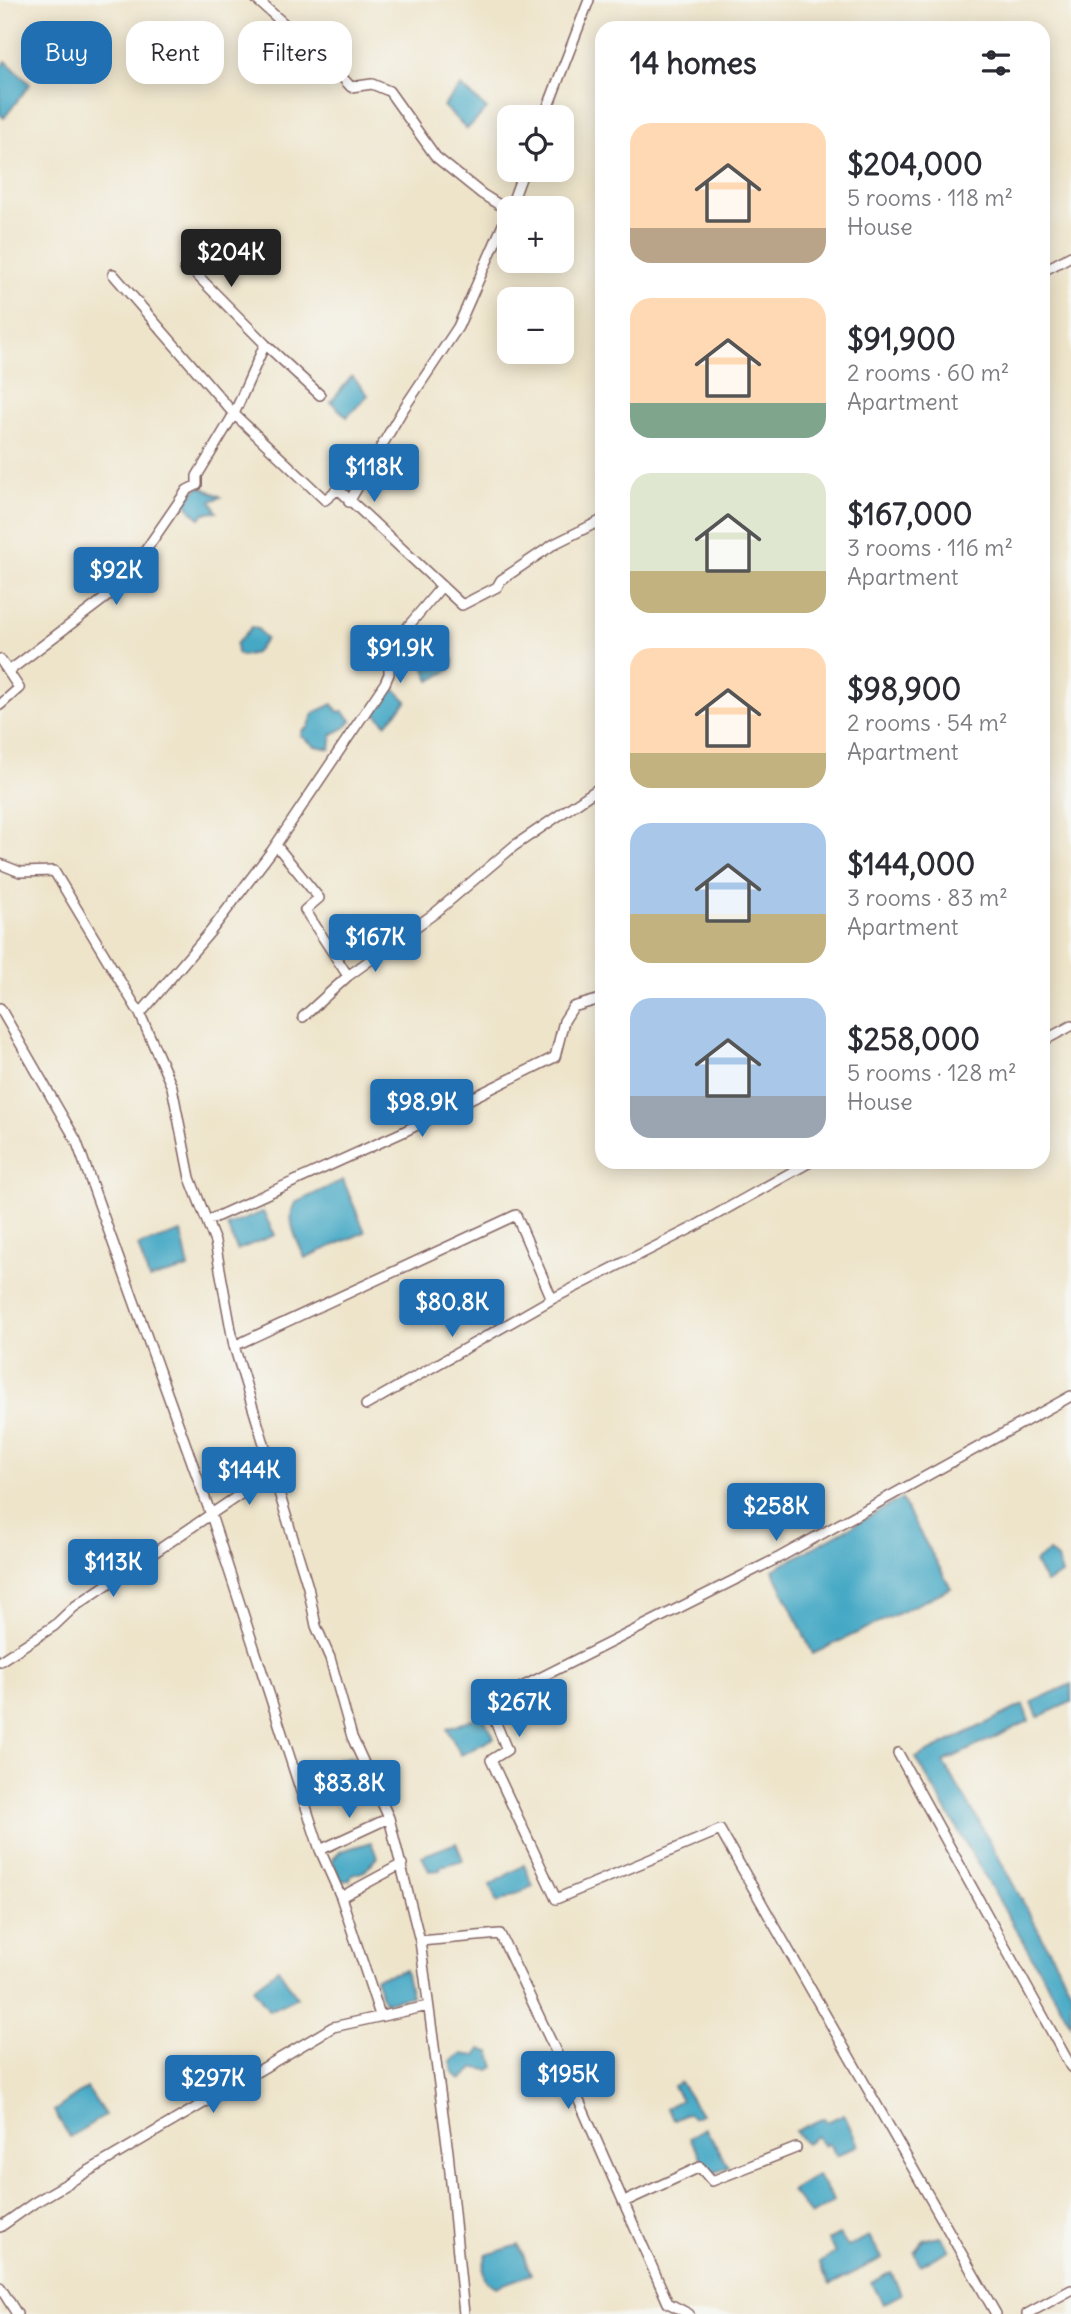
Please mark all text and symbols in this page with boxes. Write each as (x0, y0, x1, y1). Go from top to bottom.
chip: Buy (21, 21, 112, 84)
chip: Rent (126, 21, 224, 84)
chip: Filters (238, 21, 352, 84)
text: 14 homes (630, 44, 757, 82)
icon: filters (977, 44, 1015, 82)
map controls (497, 105, 574, 364)
button: locate (497, 105, 574, 182)
text: $204,000 (847, 145, 983, 183)
icon: home (686, 151, 770, 235)
text: 5 rooms · 118 m² (847, 183, 1013, 212)
button: + (497, 196, 574, 273)
text: House (847, 212, 913, 241)
pin: $204K (182, 230, 280, 289)
text: $204K (197, 237, 265, 266)
button: − (497, 287, 574, 364)
text: $91,900 (847, 320, 956, 358)
icon: home (686, 326, 770, 410)
text: 2 rooms · 60 m² (847, 358, 1009, 387)
text: Apartment (847, 387, 959, 416)
pin: $118K (325, 444, 423, 504)
text: $118K (345, 452, 403, 481)
text: $167,000 (847, 495, 973, 533)
icon: home (686, 501, 770, 585)
text: 3 rooms · 116 m² (847, 533, 1013, 562)
pin: $92K (75, 548, 157, 607)
text: $92K (90, 555, 142, 584)
text: Apartment (847, 562, 959, 591)
pin: $91.9K (343, 626, 457, 685)
text: $91.9K (366, 633, 434, 662)
text: $98,900 (847, 670, 961, 708)
icon: home (686, 676, 770, 760)
text: 2 rooms · 54 m² (847, 708, 1008, 737)
text: Apartment (847, 737, 959, 766)
text: $144,000 (847, 845, 975, 883)
icon: home (686, 851, 770, 935)
text: 3 rooms · 83 m² (847, 883, 1008, 912)
text: Apartment (847, 912, 959, 941)
pin: $167K (326, 914, 424, 974)
text: $167K (345, 922, 405, 951)
text: $258,000 (847, 1020, 980, 1058)
icon: home (686, 1026, 770, 1110)
text: 5 rooms · 128 m² (847, 1058, 1017, 1087)
pin: $98.9K (365, 1080, 479, 1139)
text: $98.9K (386, 1087, 458, 1116)
text: House (847, 1087, 913, 1116)
pin: $80.8K (395, 1280, 509, 1339)
text: $80.8K (415, 1287, 489, 1316)
pin: $144K (200, 1448, 298, 1507)
text: $144K (218, 1455, 280, 1484)
pin: $258K (727, 1484, 825, 1543)
text: $258K (743, 1491, 809, 1520)
pin: $113K (64, 1540, 162, 1599)
text: $113K (84, 1547, 142, 1576)
pin: $267K (470, 1680, 568, 1739)
text: $267K (487, 1687, 551, 1716)
pin: $83.8K (292, 1760, 406, 1820)
text: $83.8K (313, 1768, 385, 1797)
pin: $195K (519, 2052, 617, 2111)
pin: $297K (164, 2056, 262, 2115)
text: $195K (537, 2059, 599, 2088)
text: $297K (181, 2063, 245, 2092)

